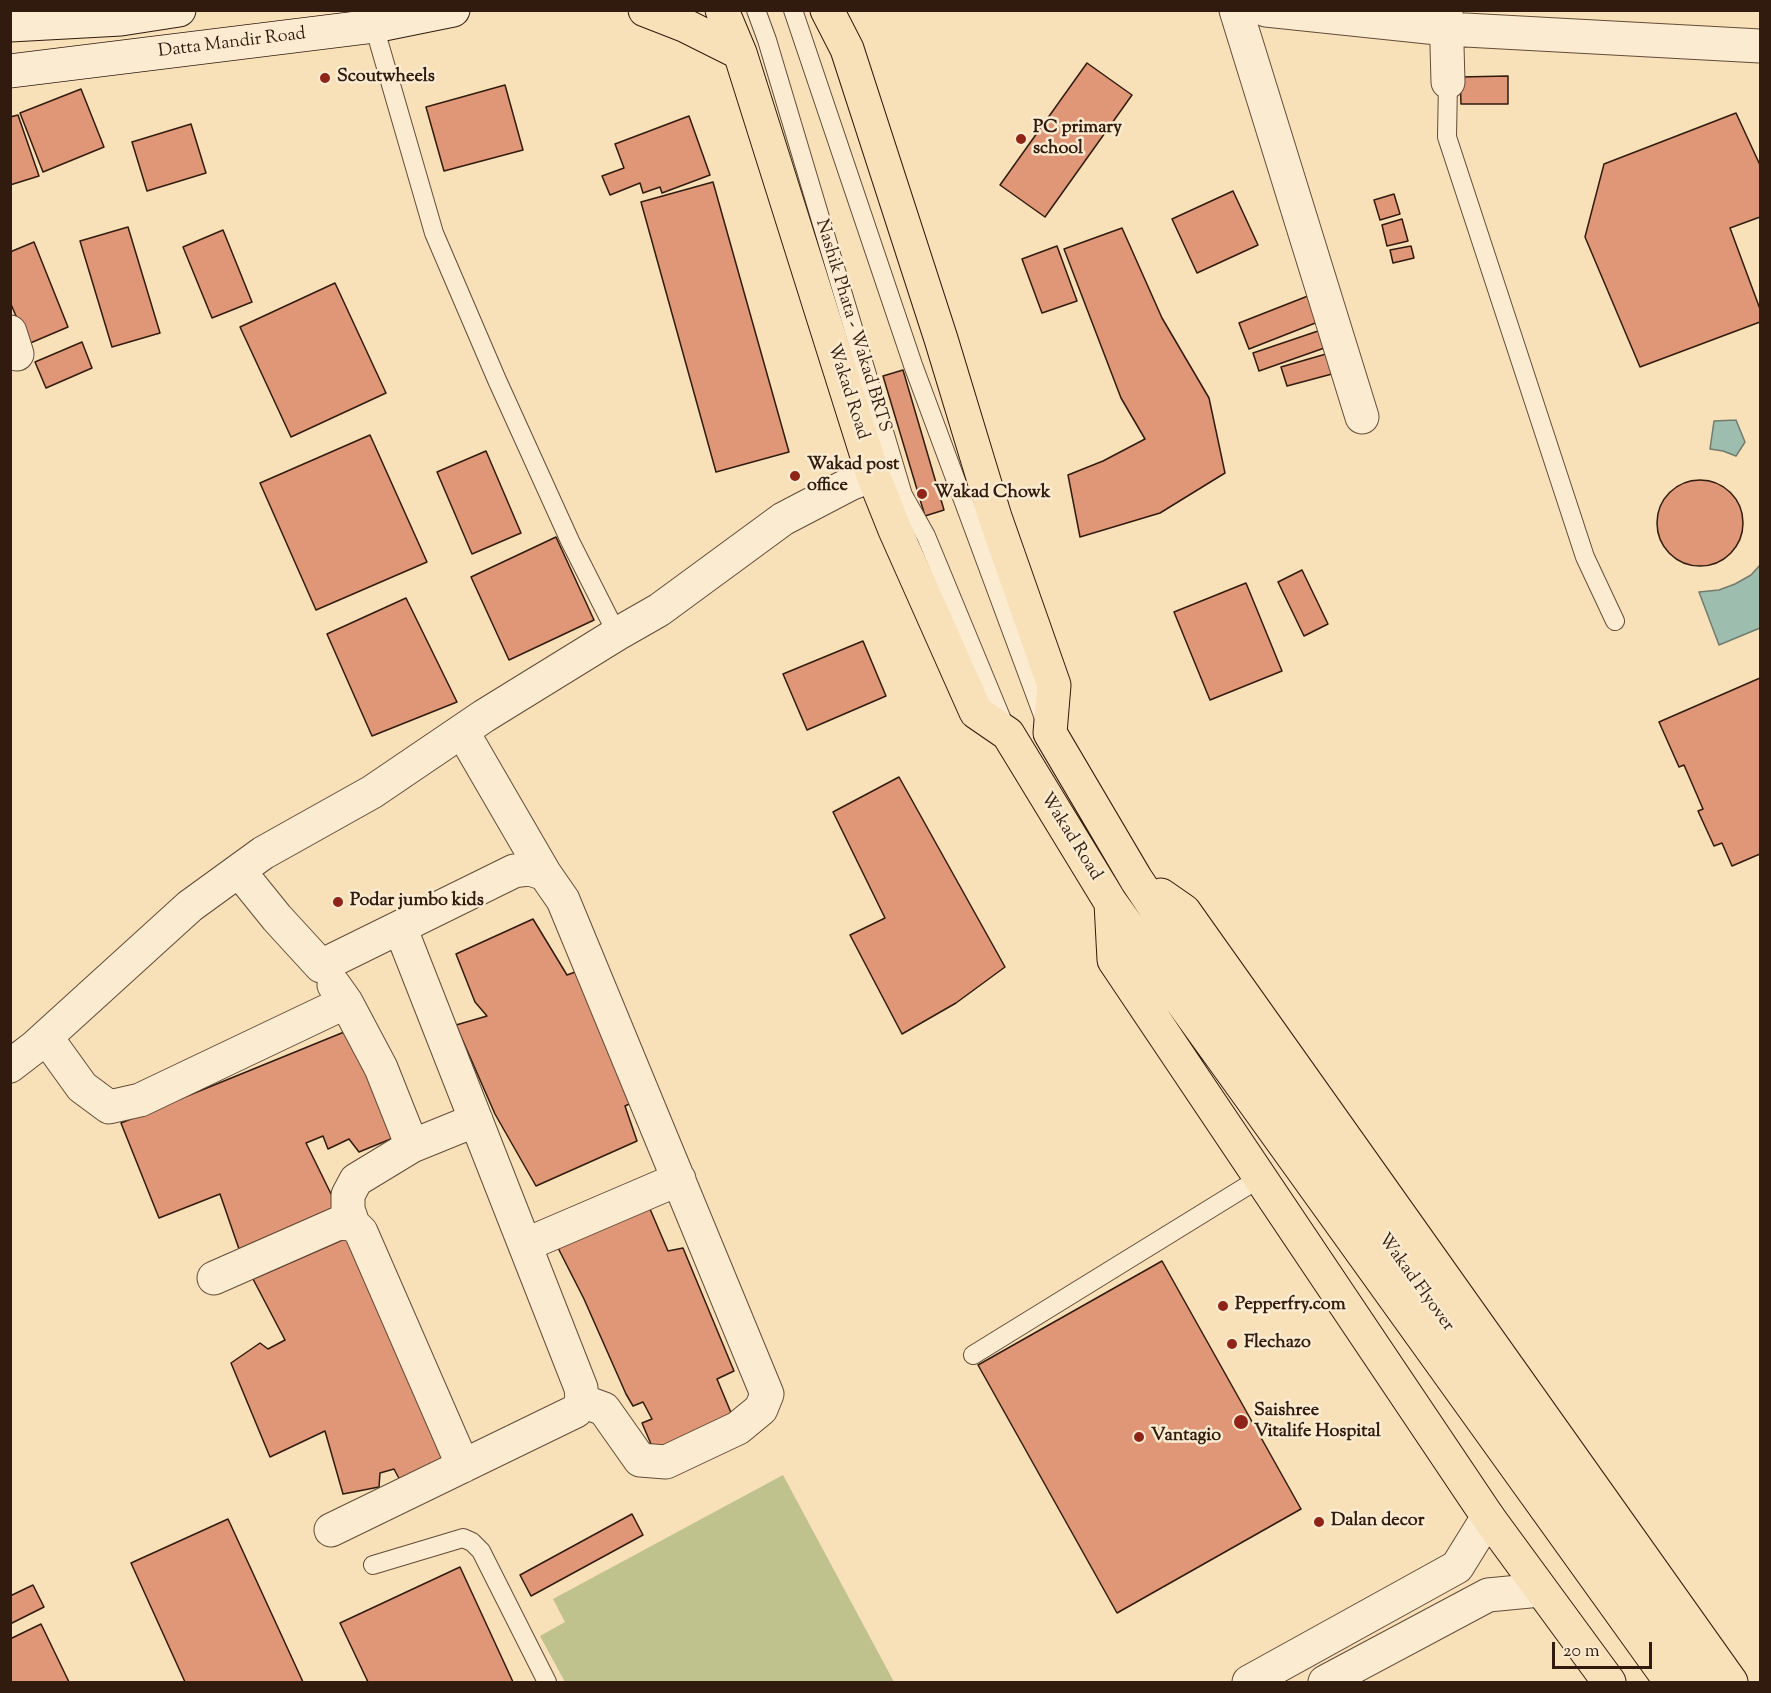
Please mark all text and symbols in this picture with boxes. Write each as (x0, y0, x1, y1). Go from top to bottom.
street label: Datta Mandir Road (157, 24, 307, 64)
place label: Scoutwheels (337, 67, 435, 89)
marker: Scoutwheels (318, 71, 332, 85)
place label: PC primary school (1033, 118, 1122, 160)
marker: PC primary school (1014, 132, 1028, 146)
street label: Nashik Phata - Wakad BRTS (809, 217, 895, 435)
street label: Wakad Road (821, 341, 873, 443)
place label: Wakad post office (807, 455, 899, 498)
marker: Wakad post office (788, 469, 802, 483)
place label: Wakad Chowk (934, 483, 1051, 505)
marker: Wakad Chowk (915, 487, 929, 501)
street label: Wakad Road (1034, 789, 1106, 885)
place label: Podar jumbo kids (350, 891, 484, 913)
marker: Podar jumbo kids (331, 895, 345, 909)
street label: Wakad Flyover (1372, 1230, 1458, 1336)
place label: Pepperfry.com (1235, 1295, 1346, 1317)
marker: Pepperfry.com (1216, 1299, 1230, 1313)
place label: Flechazo (1244, 1333, 1311, 1355)
marker: Flechazo (1225, 1337, 1239, 1351)
place label: Saishree Vitalife Hospital (1254, 1401, 1381, 1444)
marker: Saishree Vitalife Hospital (1232, 1413, 1250, 1431)
place label: Vantagio (1151, 1426, 1221, 1448)
marker: Vantagio (1132, 1430, 1146, 1444)
place label: Dalan decor (1331, 1511, 1424, 1533)
marker: Dalan decor (1312, 1515, 1326, 1529)
scale bar (1555, 1630, 1656, 1668)
text: 20 m (1563, 1639, 1600, 1665)

